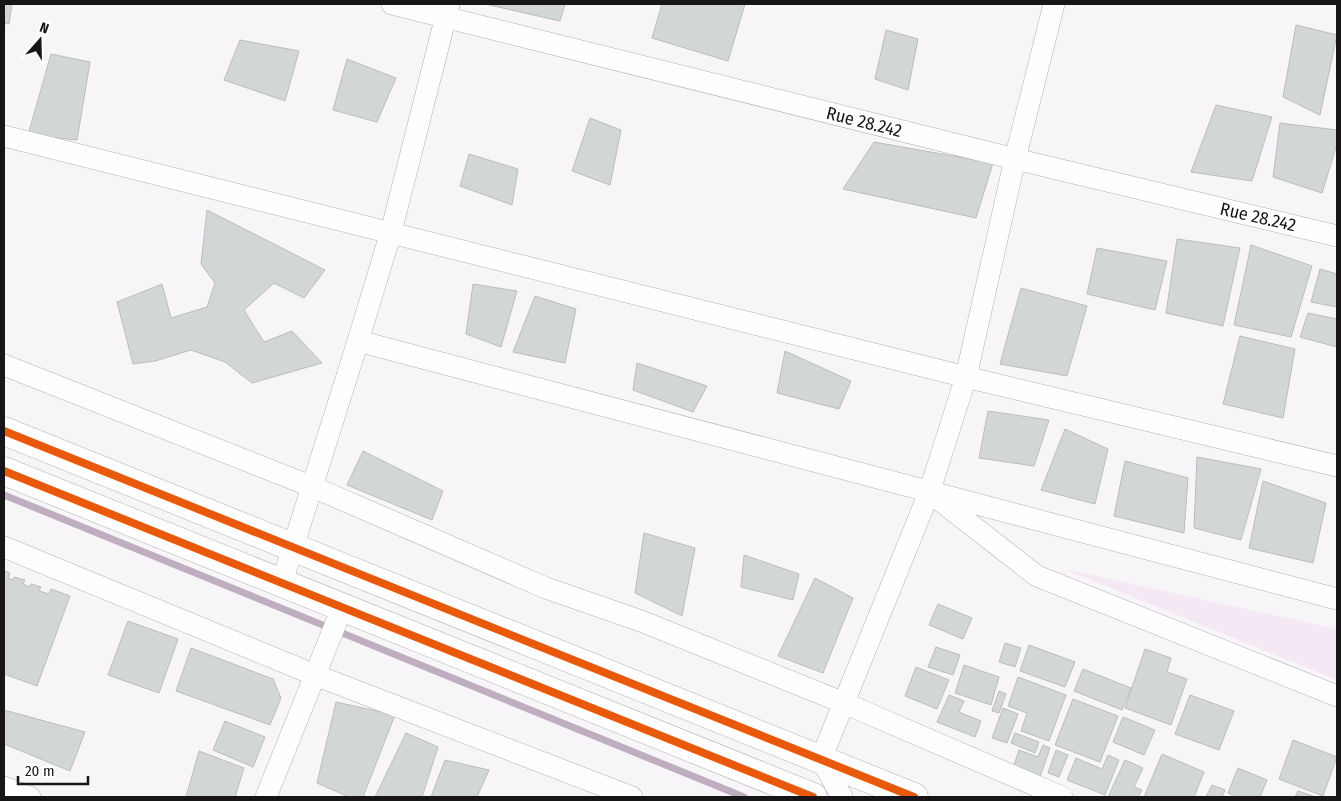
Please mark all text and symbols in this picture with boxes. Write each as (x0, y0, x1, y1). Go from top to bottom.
north arrow (15, 15, 65, 65)
text: N (37, 19, 51, 38)
street label: Rue 28.242 (824, 102, 904, 142)
street label: Rue 28.242 (1218, 198, 1298, 236)
scale bar (18, 754, 88, 786)
text: 20 m (25, 762, 55, 780)

